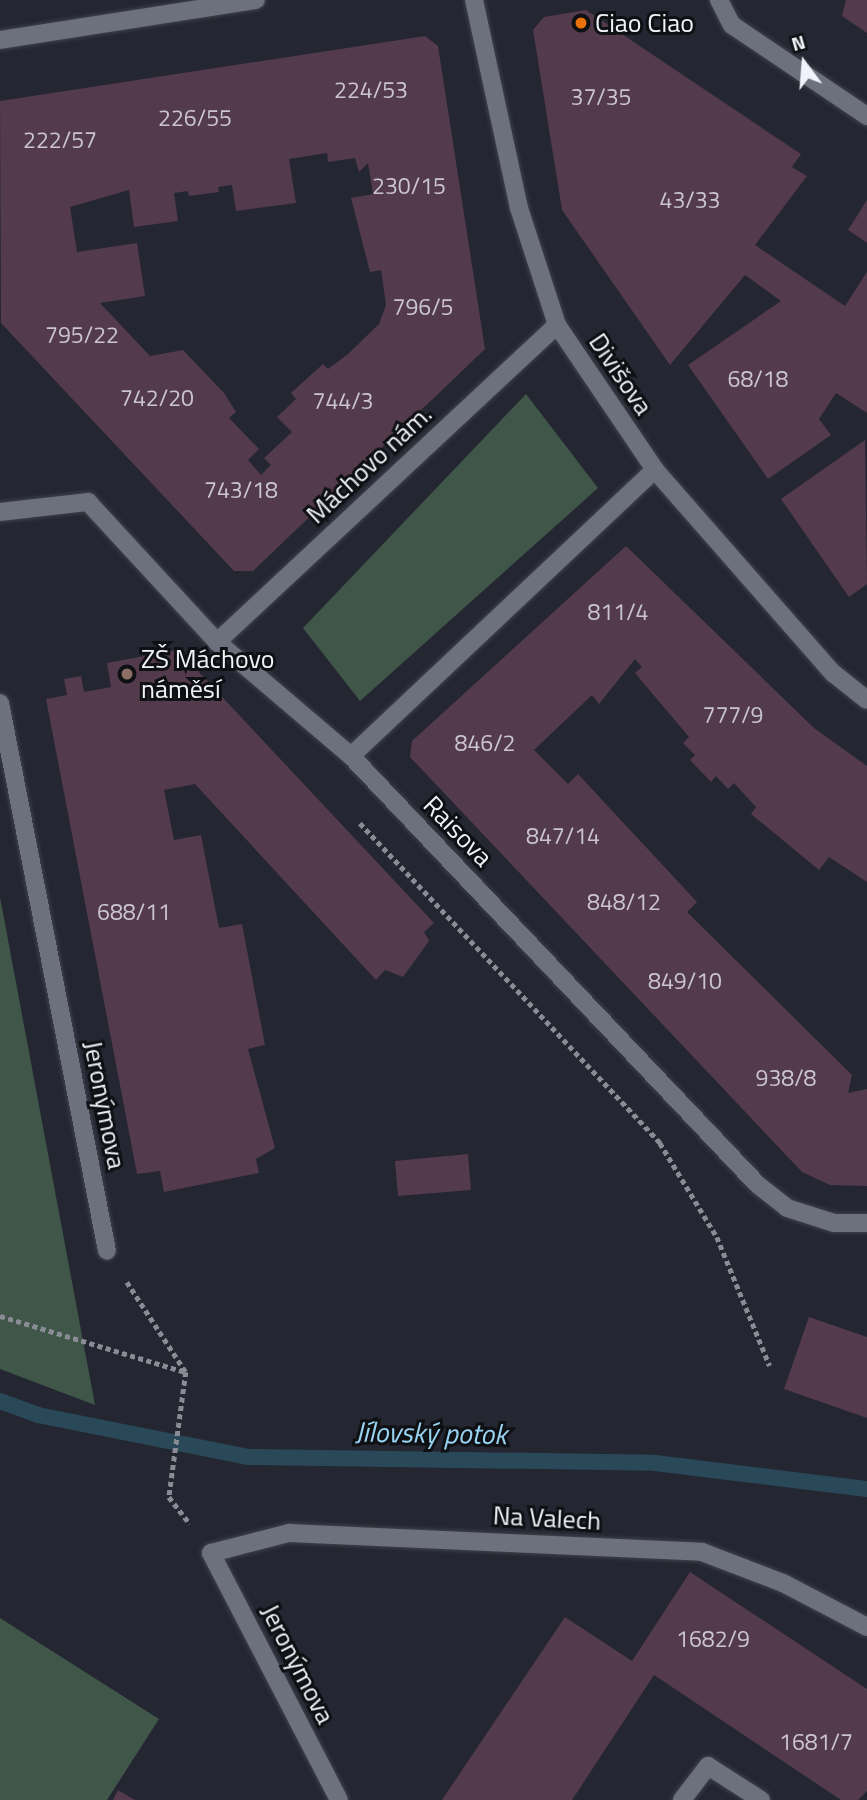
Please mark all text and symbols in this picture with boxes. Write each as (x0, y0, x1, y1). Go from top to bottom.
place label: Ciao Ciao (595, 7, 694, 39)
marker: Ciao Ciao (573, 15, 589, 31)
text: N (788, 27, 808, 58)
north arrow (769, 28, 839, 98)
house number: 224/53 (334, 76, 408, 104)
house number: 37/35 (571, 83, 631, 111)
house number: 226/55 (158, 104, 232, 132)
house number: 222/57 (23, 126, 97, 154)
house number: 230/15 (372, 172, 446, 200)
house number: 43/33 (660, 186, 720, 214)
house number: 796/5 (393, 293, 453, 321)
house number: 795/22 (45, 321, 119, 349)
street label: Divišova (582, 327, 660, 421)
house number: 68/18 (728, 365, 788, 393)
house number: 742/20 (120, 384, 194, 412)
house number: 744/3 (313, 387, 373, 415)
street label: Máchovo nám. (300, 398, 438, 530)
house number: 743/18 (204, 476, 278, 504)
house number: 811/4 (588, 598, 648, 626)
place label: ZŠ Máchovo náměsí (141, 643, 274, 704)
marker: ZŠ Máchovo náměsí (119, 666, 135, 682)
house number: 777/9 (703, 701, 763, 729)
house number: 846/2 (455, 729, 515, 757)
street label: Raisova (417, 789, 499, 873)
house number: 847/14 (526, 822, 600, 850)
house number: 848/12 (587, 888, 661, 916)
house number: 688/11 (97, 898, 171, 926)
house number: 849/10 (648, 967, 722, 995)
street label: Jeronýmova (77, 1038, 133, 1172)
house number: 938/8 (756, 1064, 816, 1092)
water label: Jílovský potok (355, 1415, 507, 1451)
street label: Na Valech (492, 1500, 602, 1536)
street label: Jeronýmova (255, 1599, 341, 1729)
house number: 1682/9 (676, 1625, 750, 1653)
house number: 1681/7 (779, 1728, 853, 1756)

